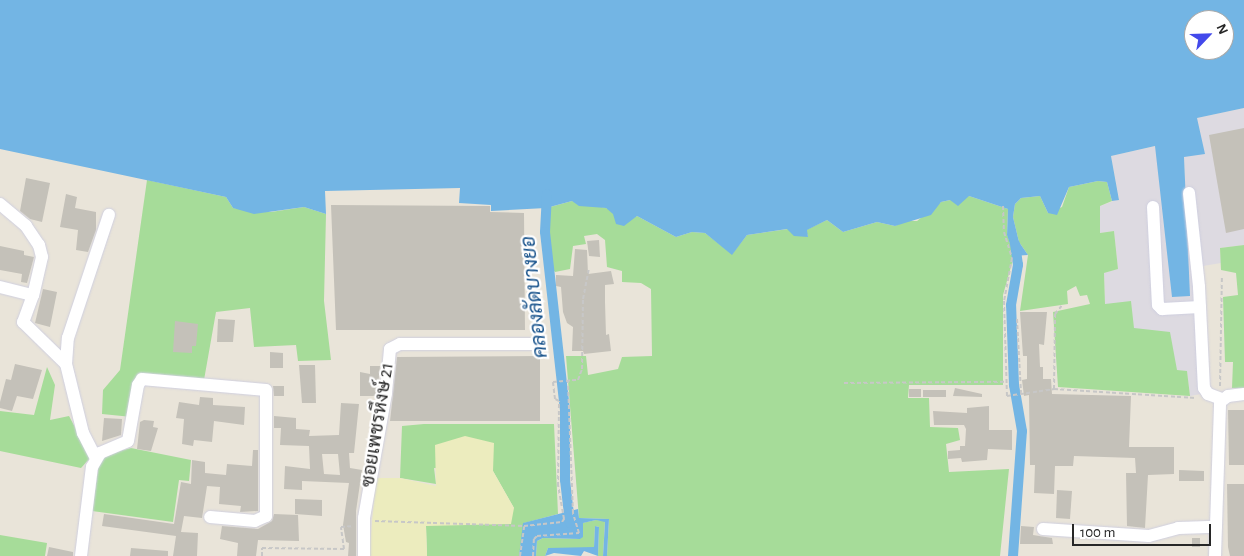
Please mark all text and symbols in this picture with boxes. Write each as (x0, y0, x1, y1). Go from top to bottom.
north arrow (1184, 10, 1234, 60)
text: N (1213, 22, 1230, 37)
water label: คลองลัดบางยอ (517, 235, 553, 359)
street label: ซอยเพชรหึงษ์ 21 (357, 361, 399, 489)
scale bar (1074, 514, 1213, 546)
text: 100 m (1080, 525, 1115, 540)

